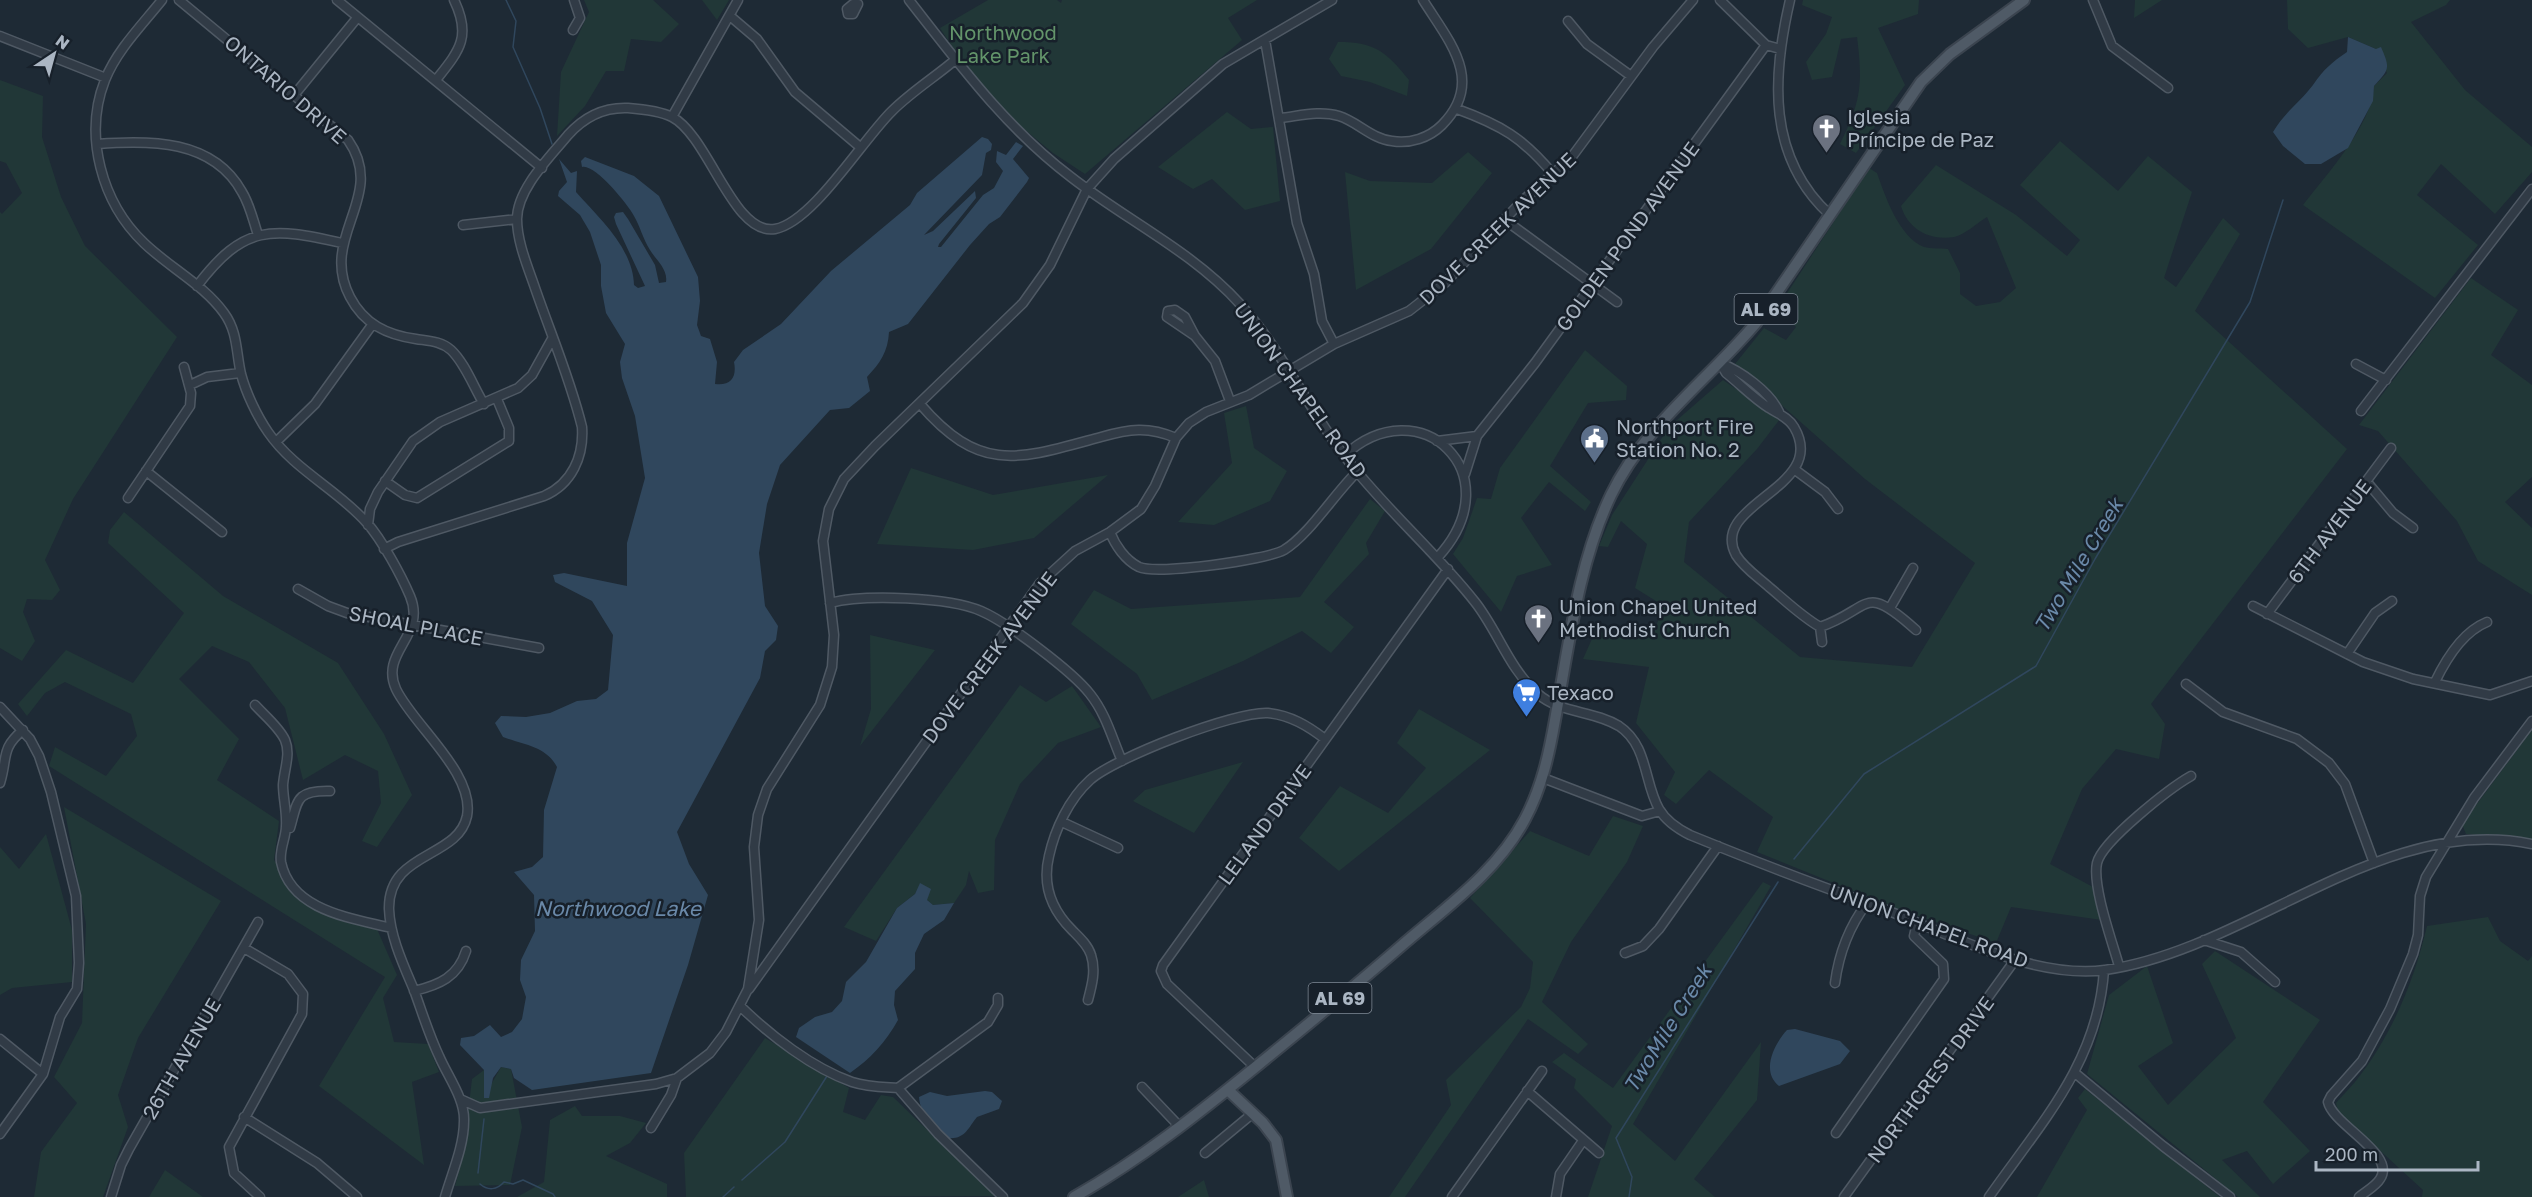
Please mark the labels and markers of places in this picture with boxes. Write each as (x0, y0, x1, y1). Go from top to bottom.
place label: Iglesia Príncipe de Paz (1847, 104, 1994, 151)
church icon: Iglesia Príncipe de Paz (1810, 112, 1842, 154)
place label: Northport Fire Station No. 2 (1616, 414, 1754, 461)
public building icon: Northport Fire Station No. 2 (1579, 422, 1611, 464)
place label: Union Chapel United Methodist Church (1559, 594, 1757, 641)
church icon: Union Chapel United Methodist Church (1522, 602, 1554, 644)
supermarket icon: Texaco (1510, 676, 1542, 718)
place label: Texaco (1547, 680, 1614, 704)

